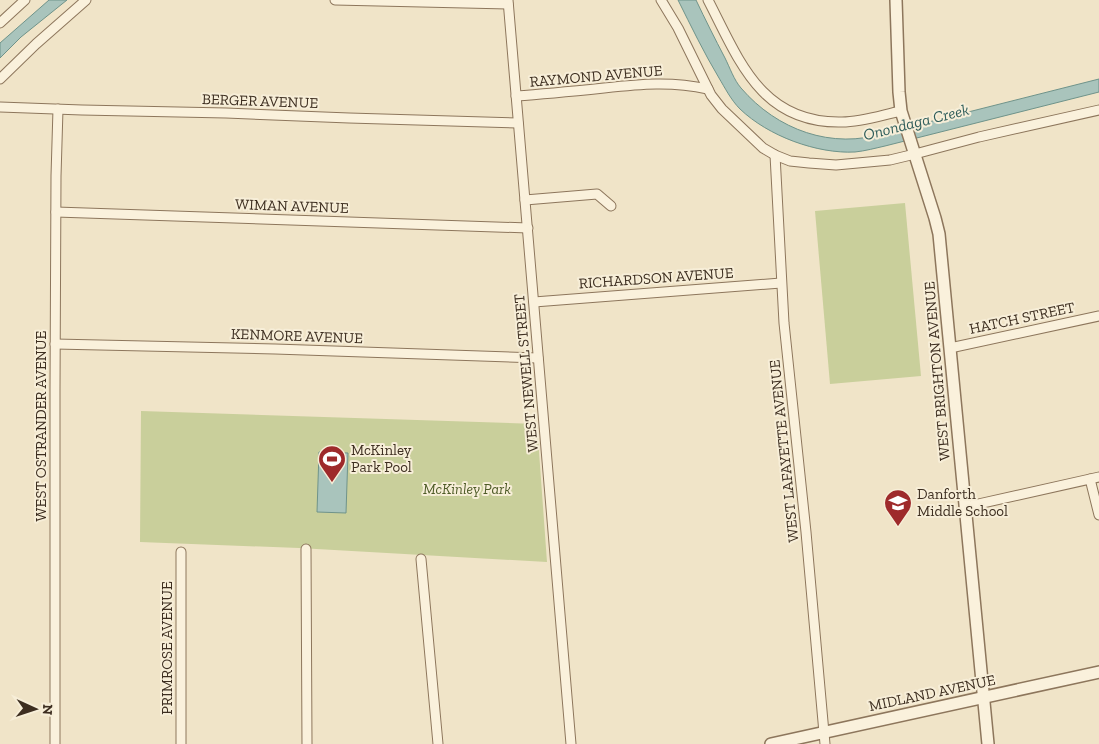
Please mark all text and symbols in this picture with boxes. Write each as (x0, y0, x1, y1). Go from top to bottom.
street label: RAYMOND AVENUE (529, 61, 663, 91)
street label: BERGER AVENUE (202, 90, 319, 112)
water label: Onondaga Creek (861, 100, 971, 144)
street label: WIMAN AVENUE (235, 195, 349, 217)
street label: RICHARDSON AVENUE (578, 264, 734, 292)
street label: WEST BRIGHTON AVENUE (920, 280, 954, 461)
street label: WEST NEWELL STREET (510, 293, 542, 453)
street label: HATCH STREET (968, 298, 1076, 338)
street label: KENMORE AVENUE (231, 325, 364, 347)
street label: WEST OSTRANDER AVENUE (32, 330, 50, 521)
street label: WEST LAFAYETTE AVENUE (765, 359, 803, 543)
place label: McKinley Park Pool (351, 441, 412, 476)
sports icon: McKinley Park Pool (317, 444, 347, 483)
park label: McKinley Park (423, 480, 511, 498)
place label: Danforth Middle School (917, 485, 1008, 520)
school or university icon: Danforth Middle School (883, 488, 913, 527)
street label: PRIMROSE AVENUE (158, 581, 176, 715)
street label: MIDLAND AVENUE (867, 671, 997, 715)
north arrow (10, 684, 60, 734)
text: N (39, 704, 56, 716)

